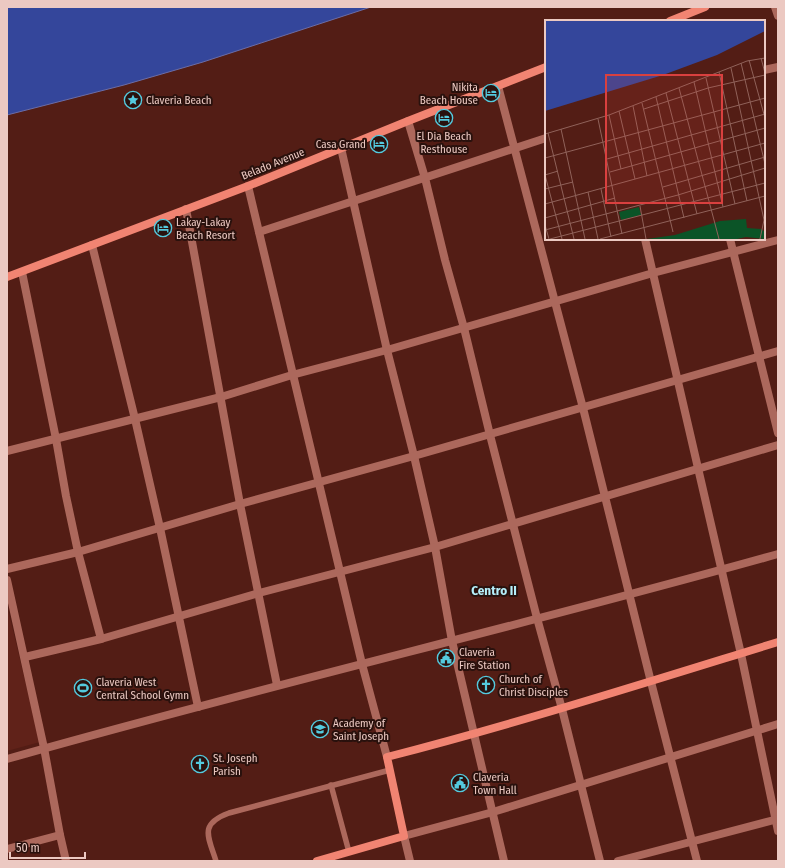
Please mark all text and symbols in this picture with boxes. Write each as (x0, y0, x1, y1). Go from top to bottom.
inset map (545, 20, 765, 240)
place label: Nikita Beach House (420, 81, 478, 107)
hotel icon: Nikita Beach House (481, 83, 501, 103)
place icon: Claveria Beach (123, 90, 143, 110)
place label: Claveria Beach (146, 94, 212, 107)
hotel icon: El Dia Beach Resthouse (434, 108, 454, 128)
place label: El Dia Beach Resthouse (417, 130, 471, 156)
hotel icon: Casa Grand (369, 134, 389, 154)
place label: Casa Grand (316, 138, 366, 151)
street label: Belado Avenue (239, 145, 307, 183)
place label: Lakay-Lakay Beach Resort (176, 216, 235, 242)
hotel icon: Lakay-Lakay Beach Resort (153, 218, 173, 238)
district label: Centro II (471, 583, 517, 598)
place label: Claveria Fire Station (459, 646, 510, 672)
public building icon: Claveria Fire Station (436, 648, 456, 668)
place label: Church of Christ Disciples (499, 673, 568, 699)
church icon: Church of Christ Disciples (476, 675, 496, 695)
place label: Claveria West Central School Gymn (96, 676, 189, 702)
sports icon: Claveria West Central School Gymn (73, 678, 93, 698)
place label: Academy of Saint Joseph (333, 717, 389, 743)
school or university icon: Academy of Saint Joseph (310, 719, 330, 739)
place label: St. Joseph Parish (213, 752, 258, 778)
church icon: St. Joseph Parish (190, 754, 210, 774)
place label: Claveria Town Hall (473, 771, 517, 797)
public building icon: Claveria Town Hall (450, 773, 470, 793)
scale bar (10, 834, 85, 860)
text: 50 m (16, 841, 40, 855)

